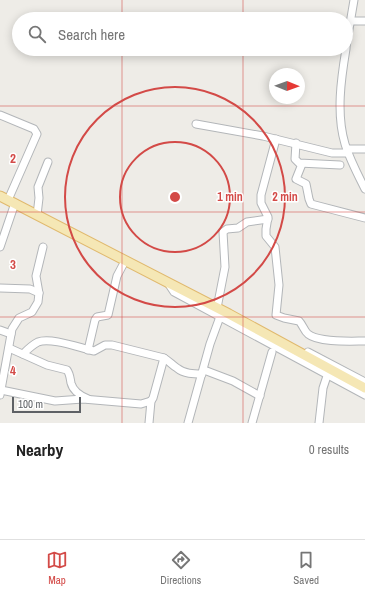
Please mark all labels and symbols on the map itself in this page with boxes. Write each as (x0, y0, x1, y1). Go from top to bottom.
north arrow (269, 68, 305, 104)
text: 2 (10, 150, 16, 167)
text: 1 min (217, 189, 243, 205)
text: 2 min (272, 189, 298, 205)
centre of rings (168, 190, 182, 204)
text: 3 (10, 256, 16, 273)
text: 4 (10, 362, 16, 379)
scale bar (12, 395, 81, 414)

